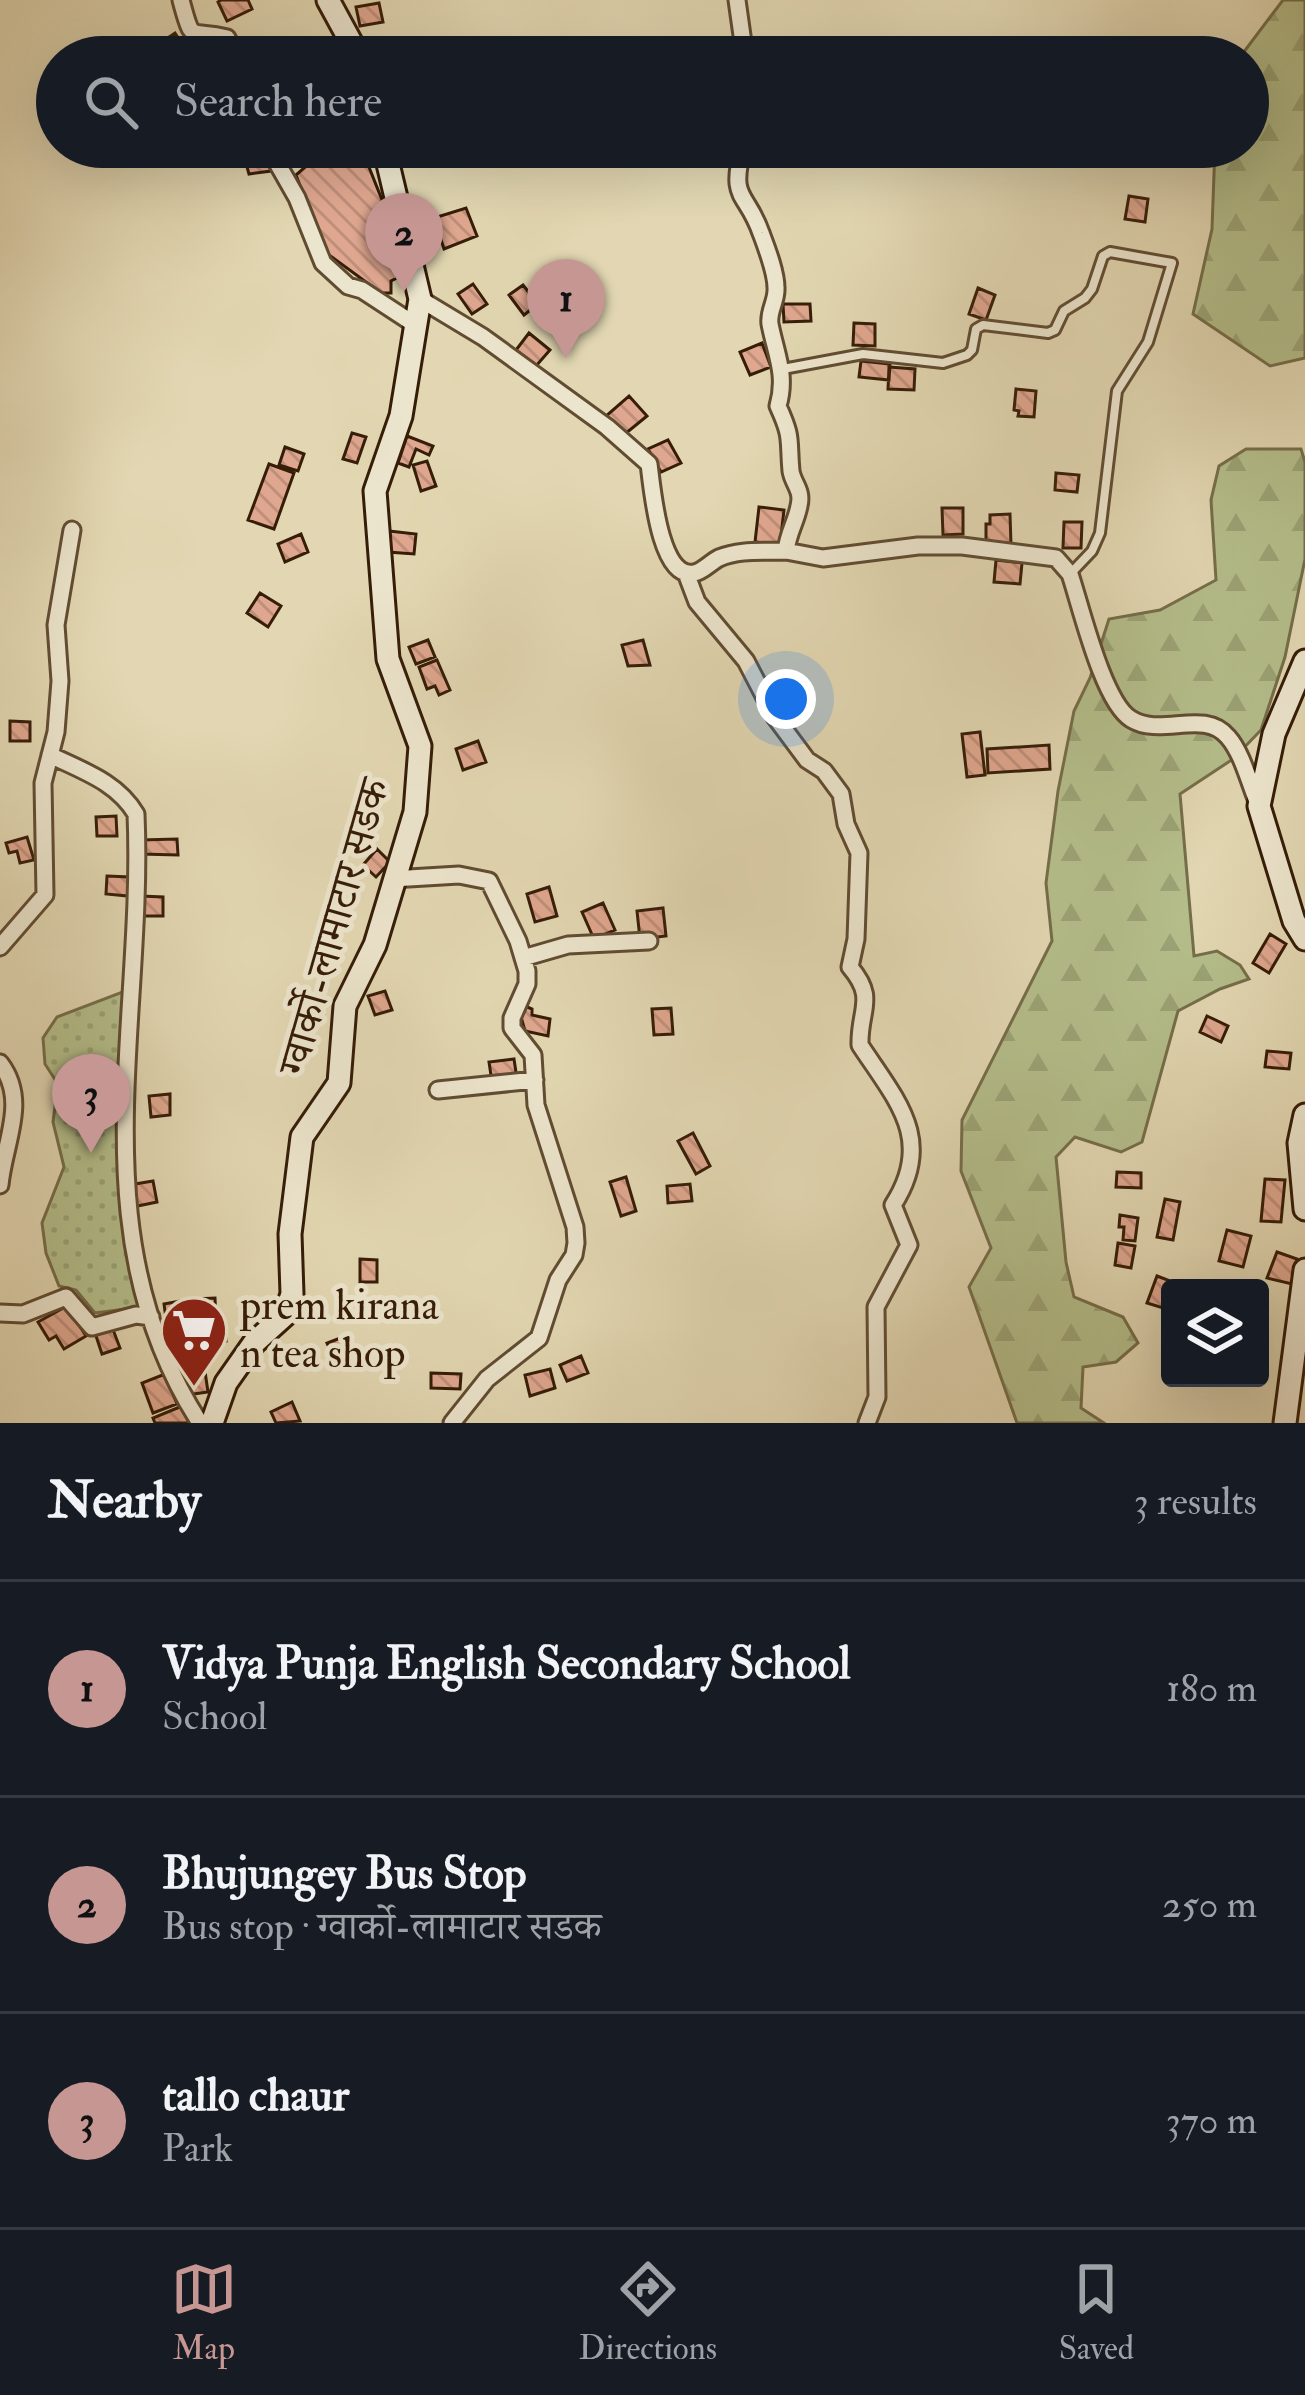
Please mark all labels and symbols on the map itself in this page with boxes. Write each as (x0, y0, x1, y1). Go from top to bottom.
pin: 2 (365, 193, 443, 292)
pin: 1 (527, 259, 605, 358)
your location (756, 669, 816, 729)
street label: ग्वार्को-लामाटार सडक (267, 771, 403, 1083)
pin: 3 (52, 1054, 130, 1153)
place label: prem kirana n tea shop (239, 1280, 439, 1380)
supermarket icon: prem kirana n tea shop (159, 1295, 229, 1389)

